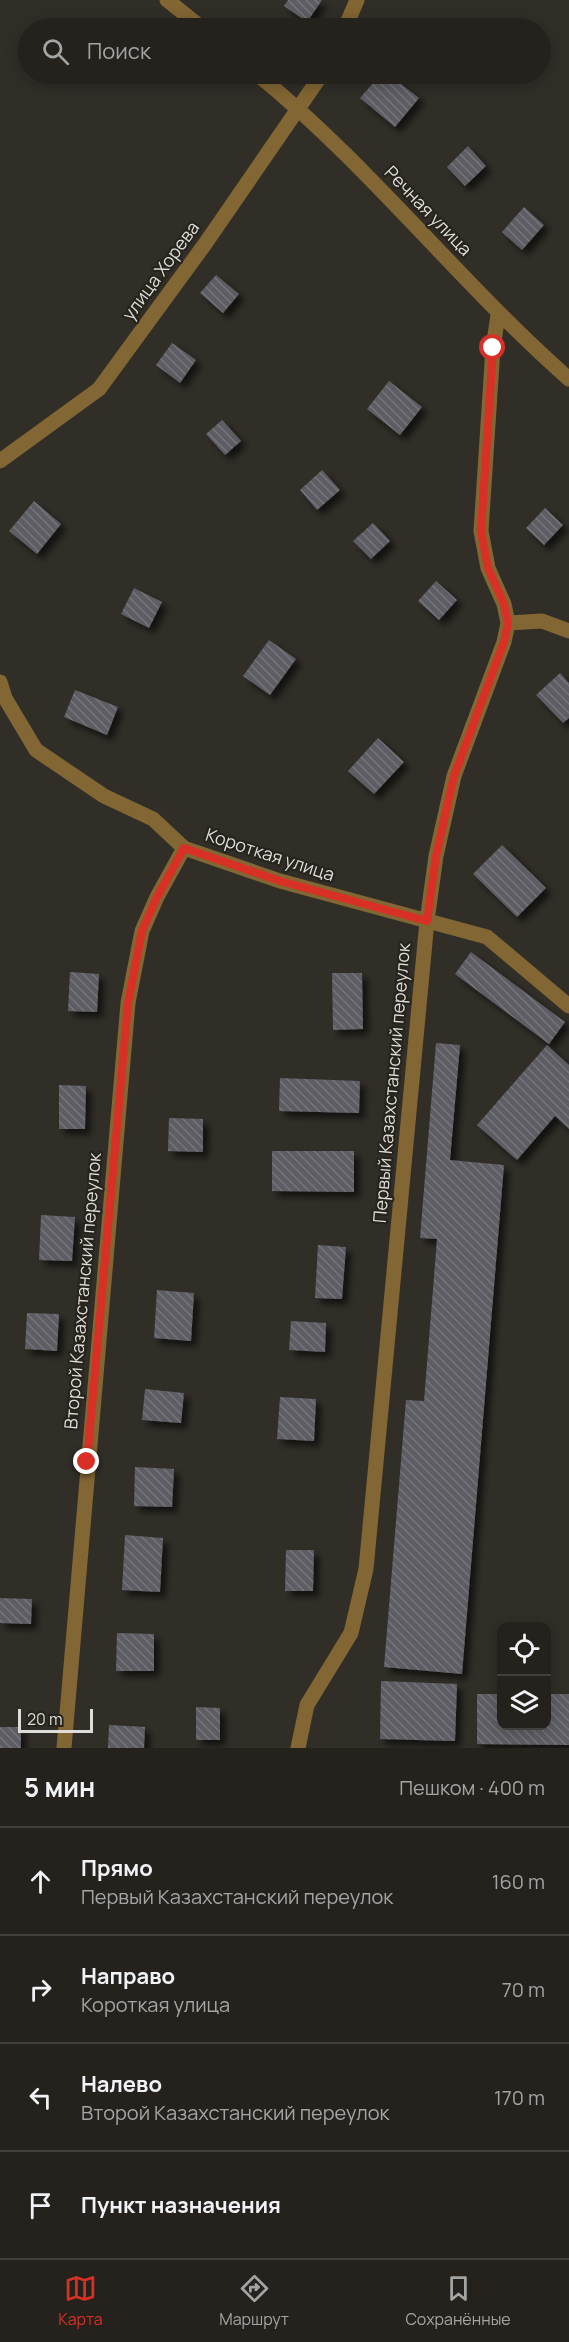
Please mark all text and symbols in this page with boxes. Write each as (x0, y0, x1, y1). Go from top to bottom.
search box (18, 18, 551, 84)
icon: search (39, 35, 72, 68)
text: Поиск (87, 36, 151, 66)
street label: Речная улица (380, 160, 478, 260)
street label: улица Хорева (116, 216, 204, 325)
route start (479, 334, 505, 360)
street label: Короткая улица (203, 822, 338, 886)
street label: Первый Казахстанский переулок (367, 941, 415, 1224)
street label: Второй Казахстанский переулок (58, 1151, 106, 1430)
route end (73, 1448, 99, 1474)
map controls (497, 1622, 551, 1730)
button: locate (497, 1622, 551, 1676)
button: layers (497, 1676, 551, 1730)
scale bar (18, 1706, 93, 1734)
text: 20 m (27, 1708, 63, 1730)
text: 5 мин (24, 1769, 95, 1805)
text: Пешком · 400 m (399, 1774, 545, 1801)
text: Прямо (81, 1853, 153, 1883)
icon: ahead (24, 1865, 57, 1898)
text: 160 m (492, 1868, 545, 1895)
text: Первый Казахстанский переулок (81, 1883, 393, 1910)
text: Направо (81, 1961, 175, 1991)
icon: right (24, 1973, 57, 2006)
text: 70 m (502, 1976, 545, 2003)
text: Короткая улица (81, 1991, 230, 2018)
text: Налево (81, 2069, 162, 2099)
icon: left (24, 2081, 57, 2114)
text: 170 m (494, 2084, 545, 2111)
text: Второй Казахстанский переулок (81, 2099, 389, 2126)
icon: arrive (24, 2189, 57, 2222)
text: Пункт назначения (81, 2190, 281, 2220)
tab: Карта (58, 2272, 103, 2330)
tab: Маршрут (219, 2272, 289, 2330)
tab: Сохранённые (405, 2272, 511, 2330)

